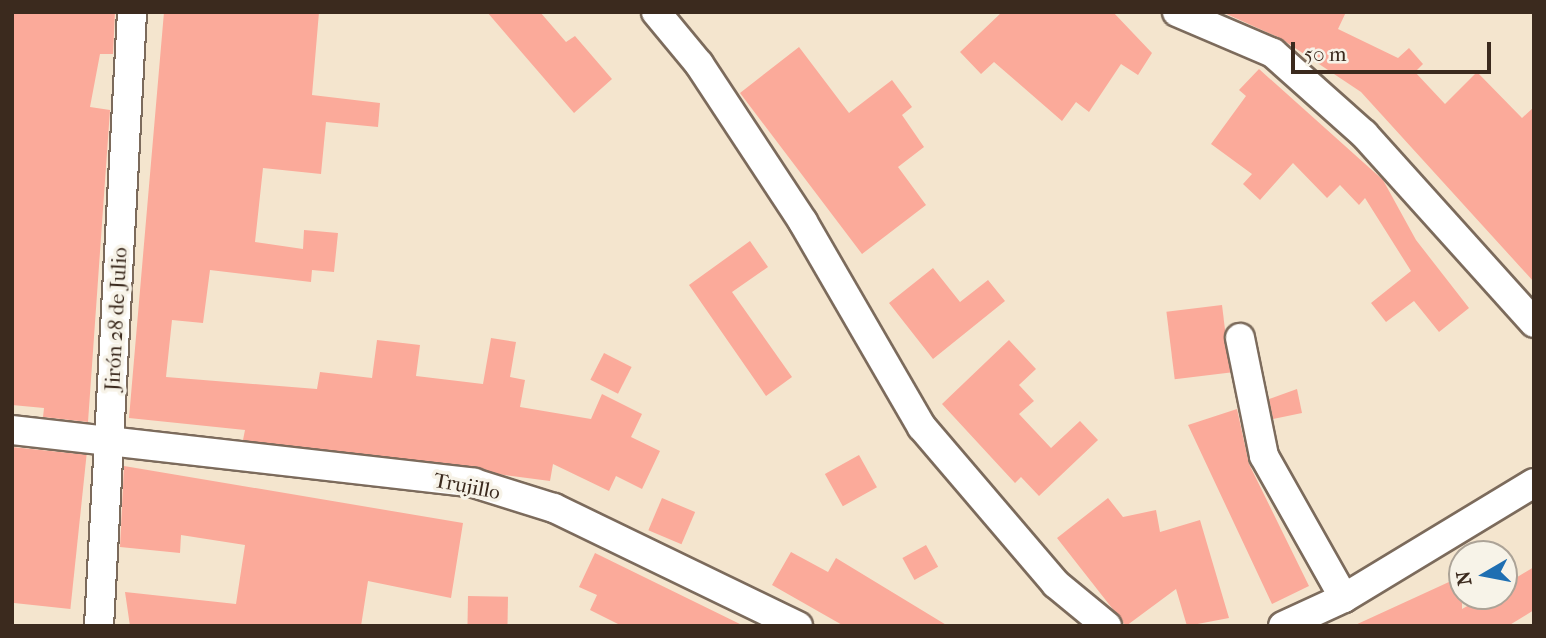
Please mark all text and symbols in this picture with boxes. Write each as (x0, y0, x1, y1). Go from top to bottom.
scale bar (1294, 28, 1494, 72)
text: 50 m (1304, 42, 1347, 66)
street label: Jirón 28 de Julio (100, 246, 132, 392)
street label: Trujillo (432, 467, 502, 505)
north arrow (1448, 540, 1518, 610)
text: N (1452, 569, 1476, 587)

